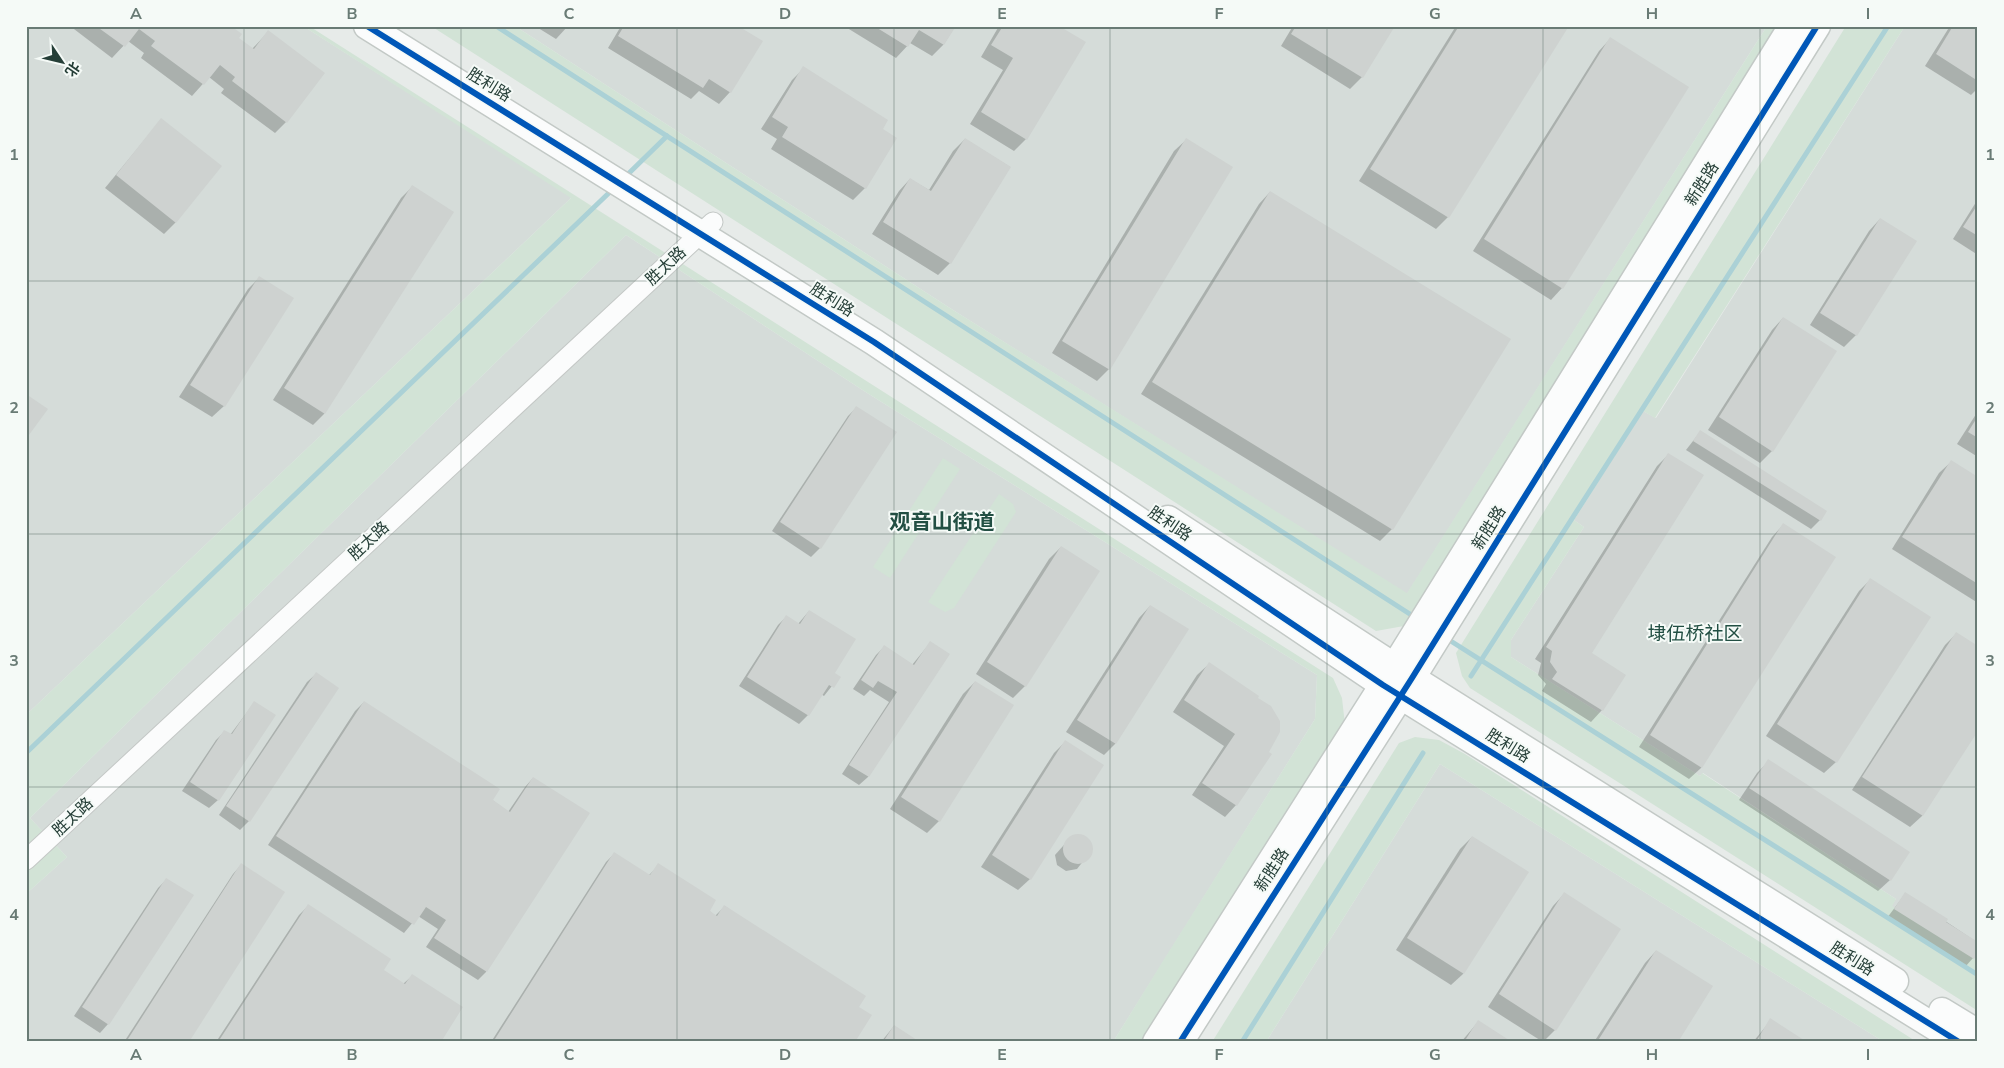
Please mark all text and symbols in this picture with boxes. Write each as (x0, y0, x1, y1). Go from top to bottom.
text: A (130, 3, 142, 25)
text: B (346, 3, 358, 25)
text: C (564, 3, 575, 25)
text: D (779, 3, 791, 25)
text: E (997, 3, 1007, 25)
text: F (1215, 3, 1224, 25)
text: G (1429, 3, 1441, 25)
text: H (1646, 3, 1658, 25)
text: I (1866, 3, 1870, 25)
north arrow (38, 38, 88, 88)
text: 北 (60, 58, 84, 80)
street label: 胜利路 (463, 63, 515, 107)
text: 1 (9, 144, 19, 166)
text: 1 (1985, 144, 1995, 166)
street label: 新胜路 (1680, 158, 1724, 210)
street label: 胜太路 (641, 242, 691, 290)
street label: 胜利路 (806, 278, 858, 322)
text: 2 (9, 397, 19, 419)
text: 2 (1985, 397, 1995, 419)
street label: 胜利路 (1144, 501, 1196, 547)
street label: 新胜路 (1467, 502, 1511, 554)
district label: 观音山街道 (890, 508, 995, 536)
street label: 胜太路 (344, 517, 394, 565)
district label: 埭伍桥社区 (1647, 621, 1743, 647)
text: 3 (9, 650, 19, 672)
text: 3 (1985, 650, 1995, 672)
street label: 胜利路 (1482, 724, 1534, 768)
street label: 胜太路 (48, 793, 98, 841)
street label: 新胜路 (1250, 844, 1294, 896)
text: 4 (9, 904, 19, 926)
text: 4 (1985, 904, 1995, 926)
street label: 胜利路 (1826, 937, 1878, 981)
text: A (130, 1044, 142, 1066)
text: B (346, 1044, 358, 1066)
text: C (564, 1044, 575, 1066)
text: D (779, 1044, 791, 1066)
text: E (997, 1044, 1007, 1066)
text: F (1215, 1044, 1224, 1066)
text: G (1429, 1044, 1441, 1066)
text: H (1646, 1044, 1658, 1066)
text: I (1866, 1044, 1870, 1066)

